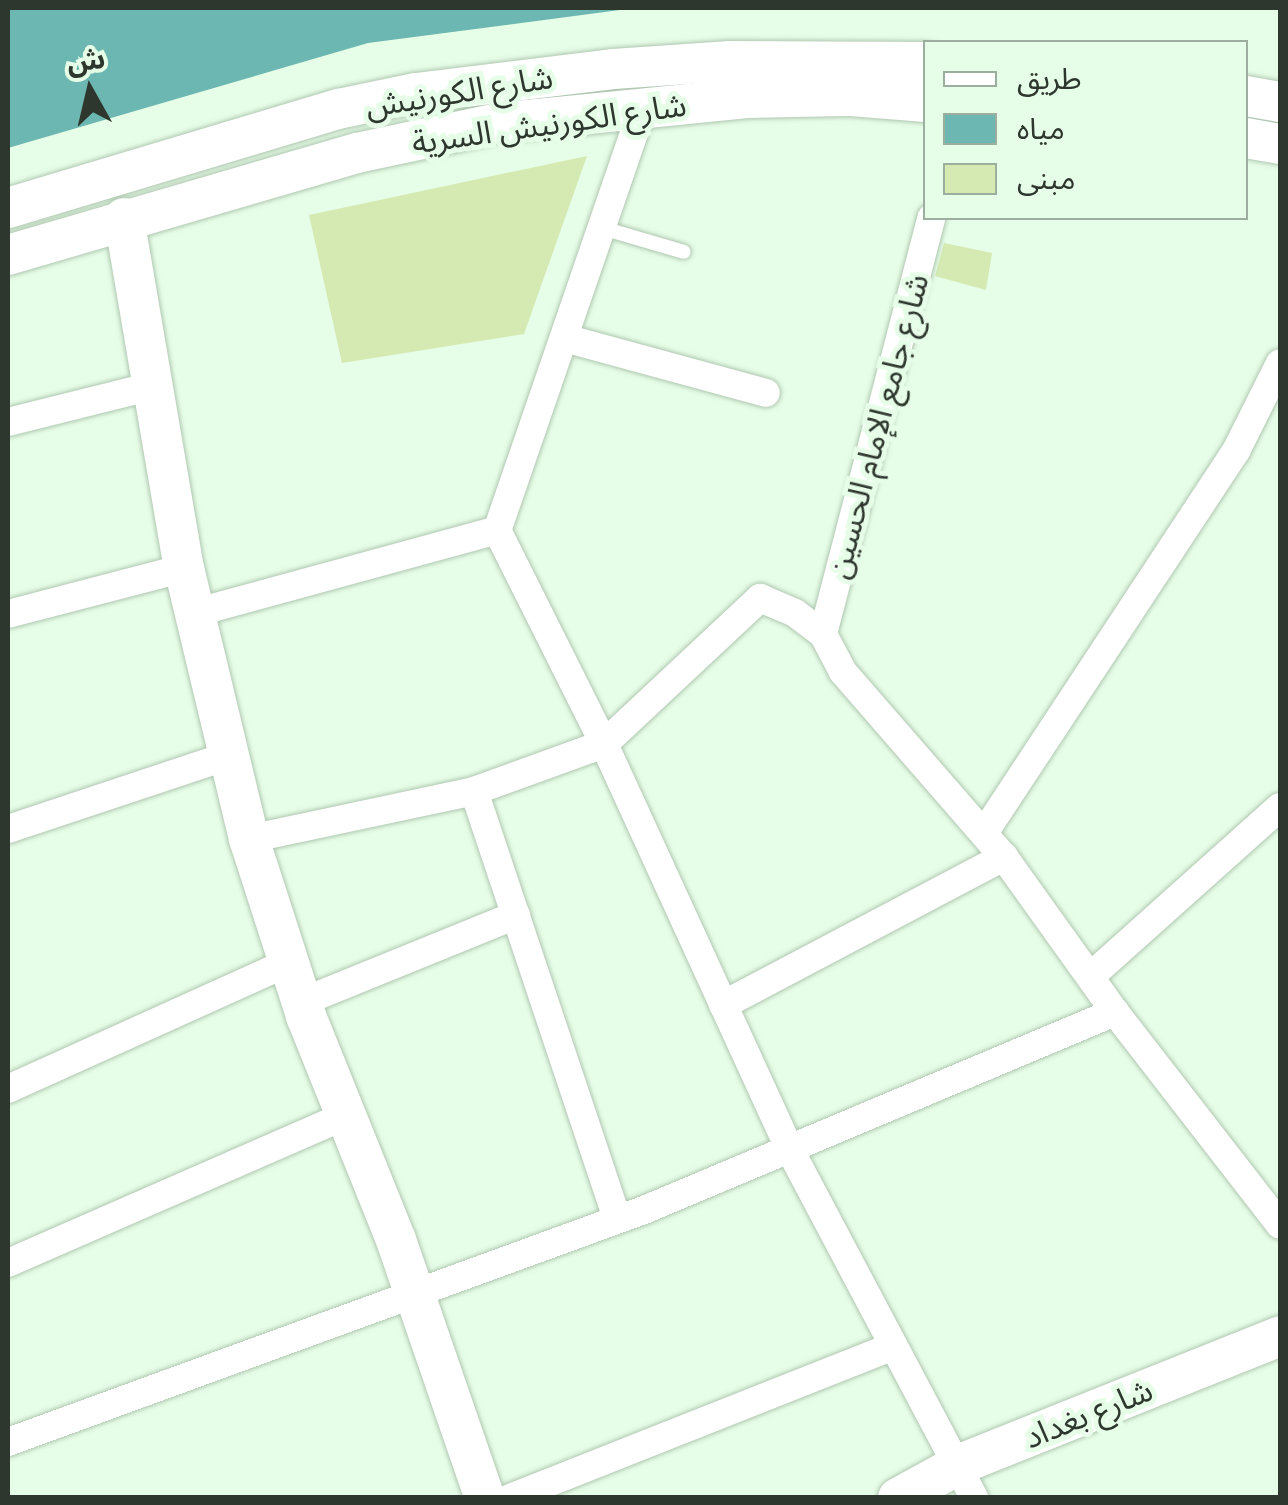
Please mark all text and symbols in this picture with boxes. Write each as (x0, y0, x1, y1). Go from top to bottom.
text: ش (64, 39, 107, 81)
north arrow (40, 40, 140, 140)
legend (923, 40, 1248, 220)
street label: شارع الكورنيش (363, 57, 555, 125)
text: طريق (1017, 58, 1082, 97)
street label: شارع الكورنيش السرية (409, 85, 689, 161)
text: مياه (1017, 108, 1065, 147)
text: مبنى (1017, 158, 1075, 197)
street label: شارع جامع الإمام الحسين (818, 270, 936, 582)
street label: شارع بغداد (1018, 1370, 1158, 1456)

